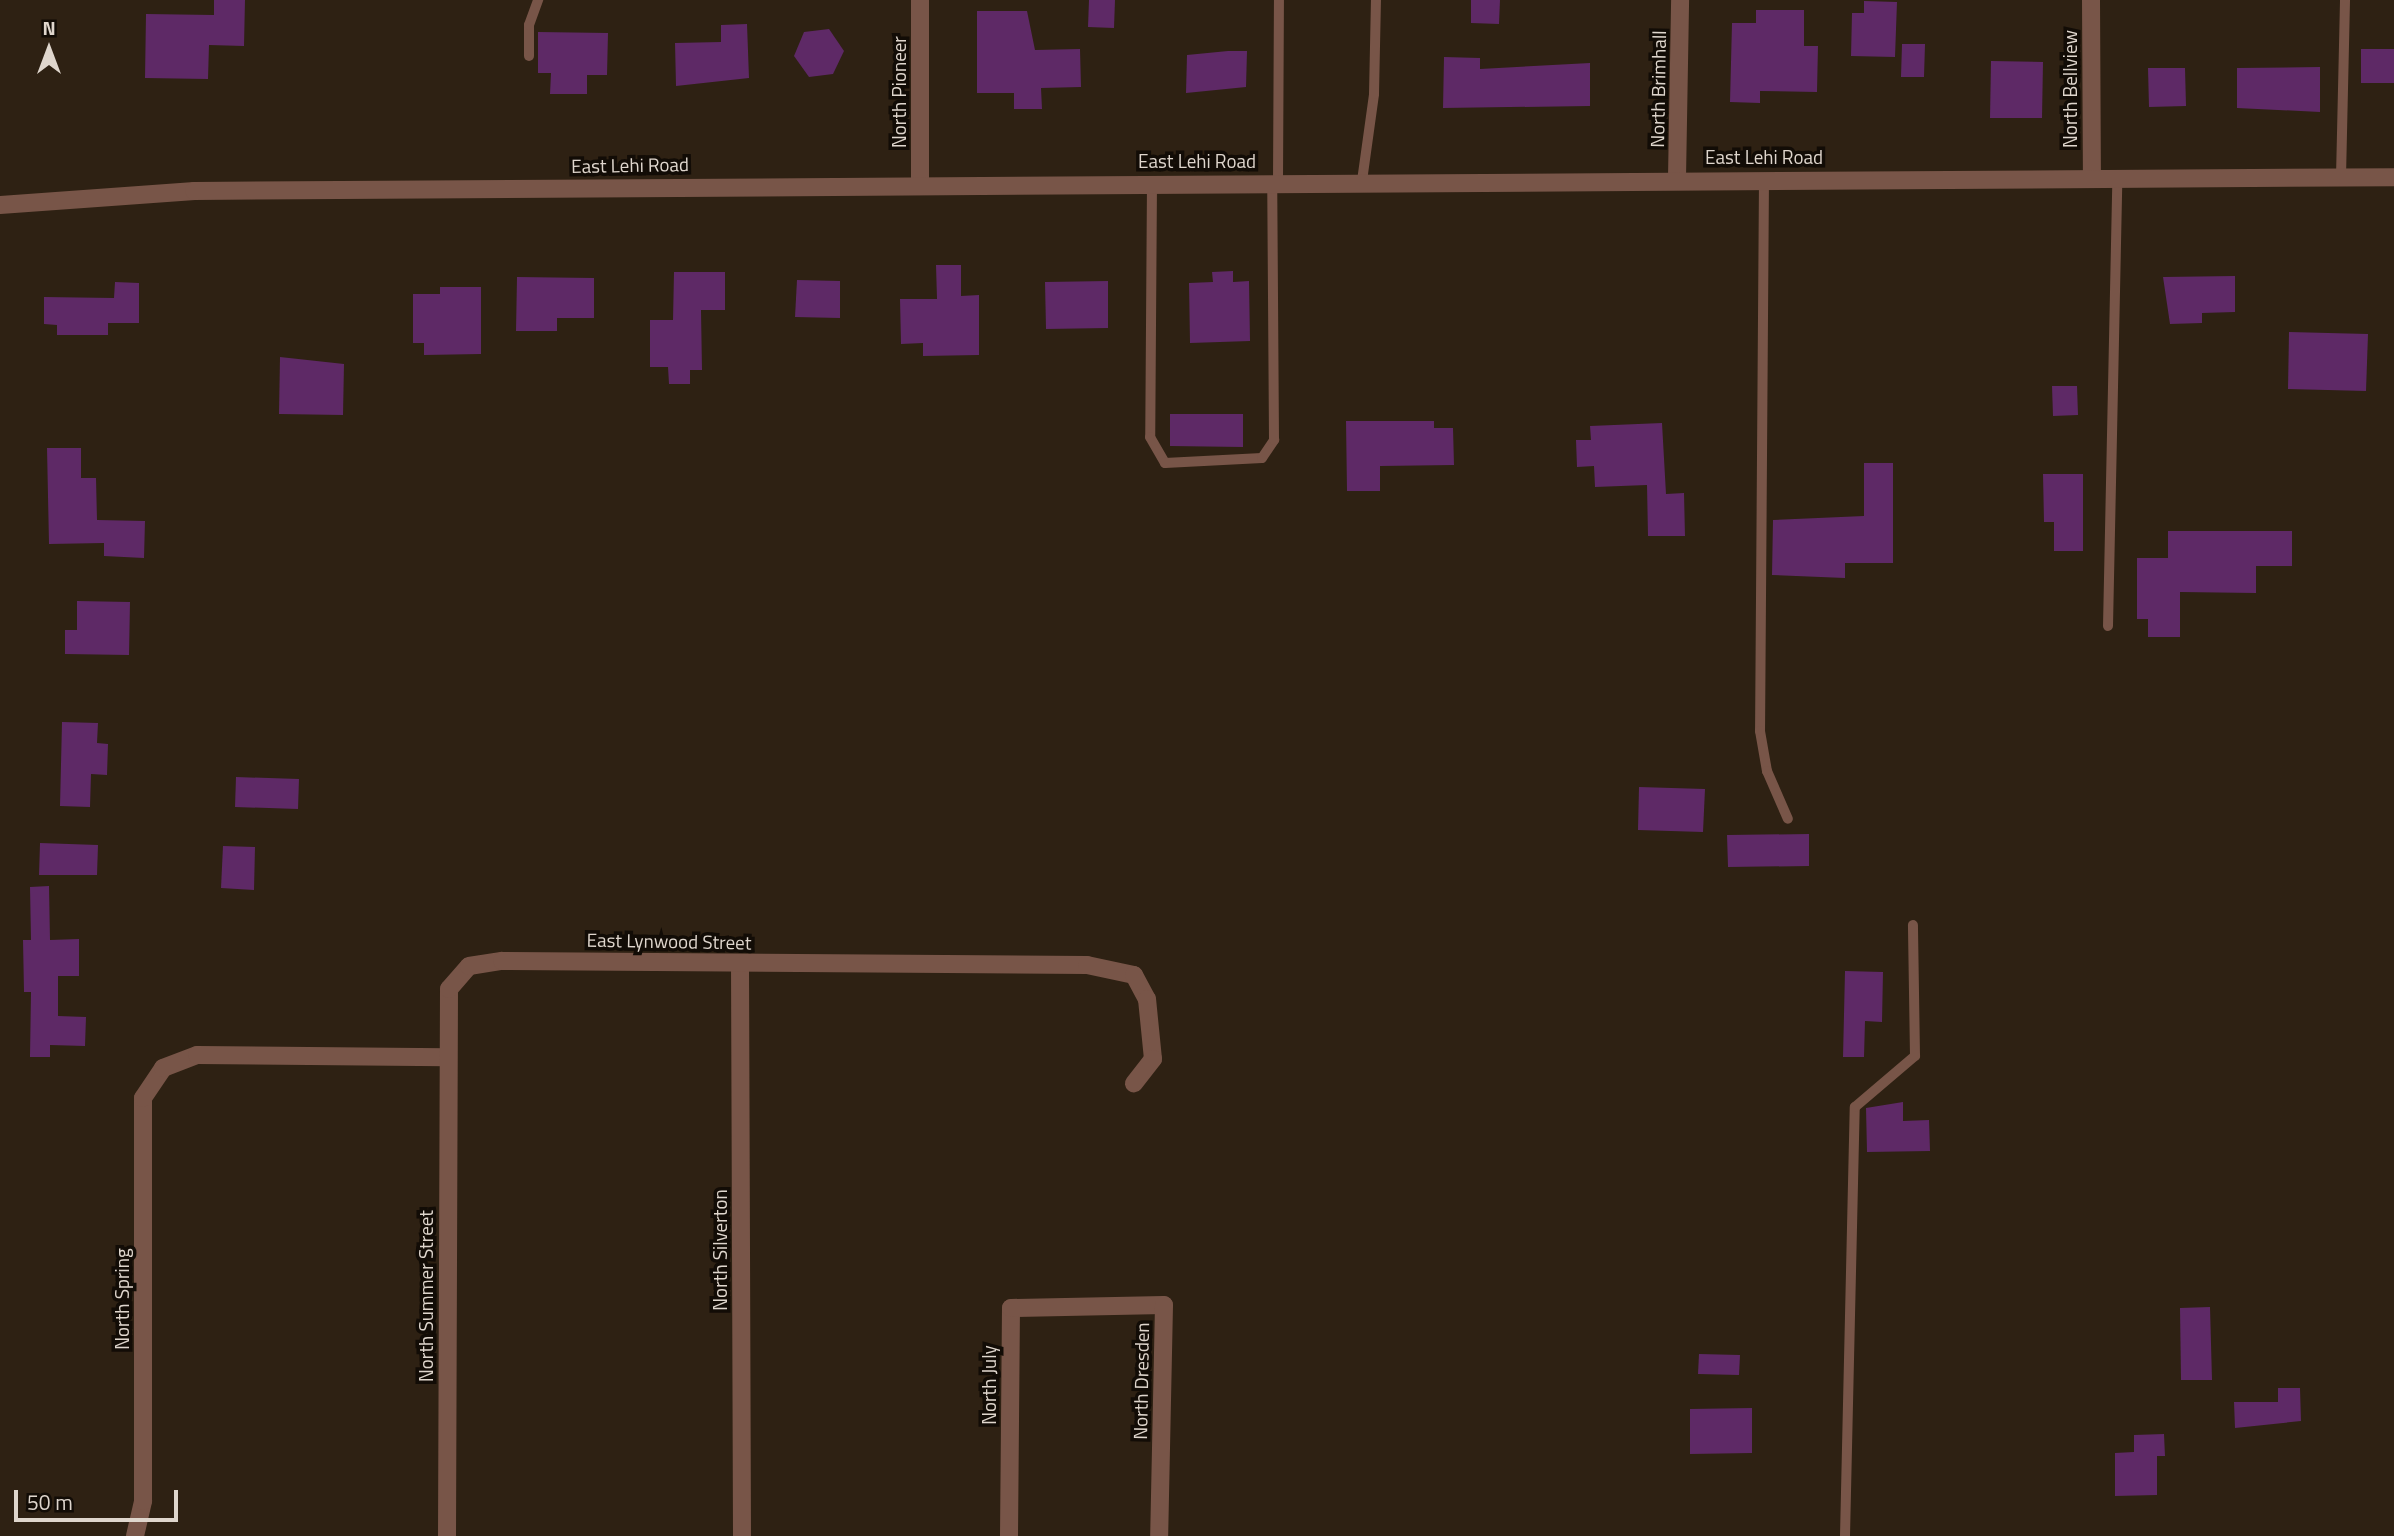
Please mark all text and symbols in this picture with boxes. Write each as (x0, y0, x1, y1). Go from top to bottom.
text: N (42, 13, 56, 42)
north arrow (14, 14, 84, 84)
street label: North Brimhall (1646, 30, 1670, 148)
street label: North Bellview (2059, 30, 2081, 148)
street label: North Pioneer (888, 36, 910, 148)
street label: East Lehi Road (1705, 146, 1823, 168)
street label: East Lehi Road (1138, 150, 1256, 172)
street label: East Lehi Road (571, 153, 689, 177)
street label: East Lynwood Street (586, 928, 752, 954)
street label: North Silverton (709, 1189, 731, 1311)
street label: North Summer Street (415, 1210, 437, 1382)
street label: North Spring (111, 1248, 133, 1350)
street label: North Dresden (1129, 1322, 1153, 1440)
street label: North July (978, 1345, 1000, 1425)
scale bar (18, 1476, 182, 1520)
text: 50 m (27, 1486, 73, 1518)

